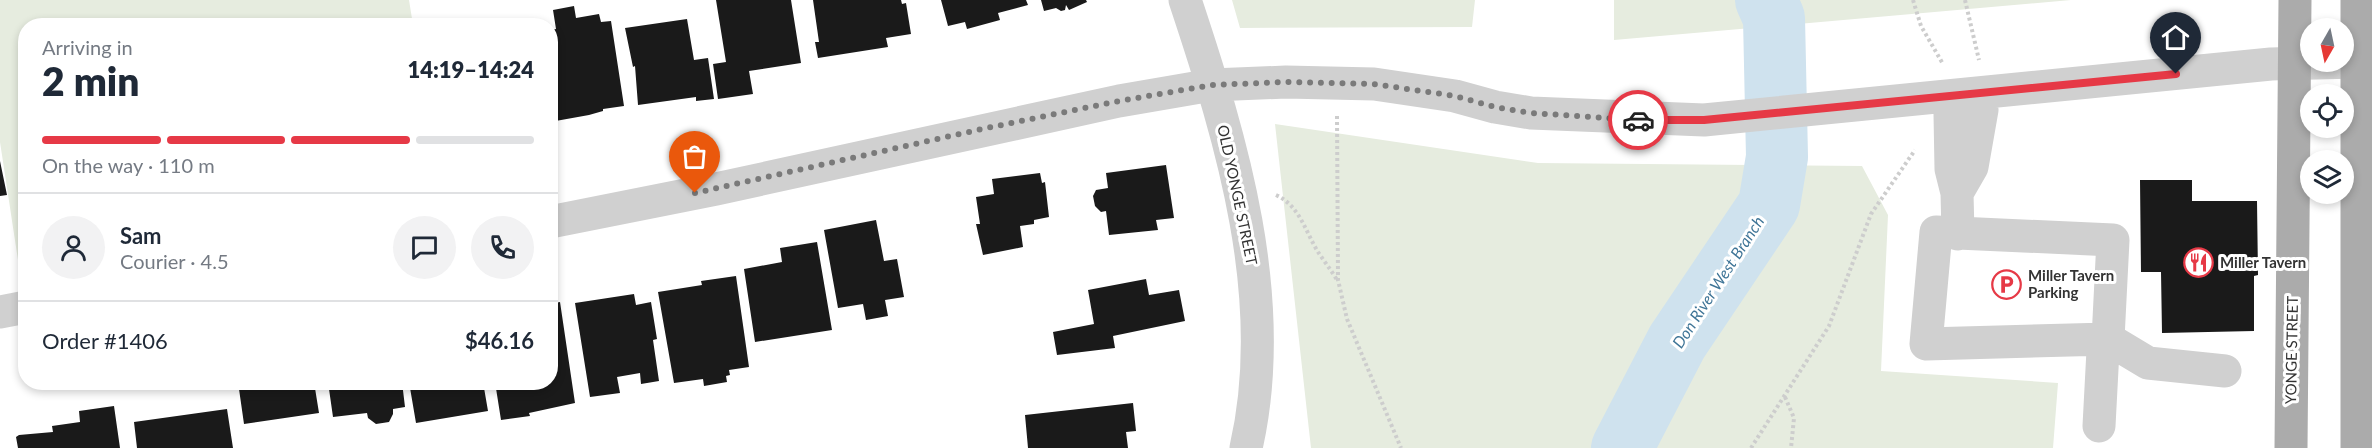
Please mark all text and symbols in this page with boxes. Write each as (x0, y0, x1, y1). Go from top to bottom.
pin (2150, 12, 2201, 74)
north arrow (2300, 18, 2354, 72)
map controls (2300, 18, 2354, 204)
icon: home (2159, 21, 2192, 54)
text: Arriving in (42, 35, 133, 59)
text: 14:19–14:24 (408, 56, 534, 83)
text: 2 min (42, 58, 139, 104)
button: locate (2300, 84, 2354, 138)
courier (1608, 90, 1668, 150)
icon: car (1622, 104, 1655, 137)
street label: OLD YONGE STREET (1214, 123, 1262, 267)
pin (669, 131, 720, 193)
icon: bag (678, 140, 711, 173)
button: layers (2300, 150, 2354, 204)
text: On the way · 110 m (42, 153, 215, 177)
water label: Don River West Branch (1668, 212, 1767, 351)
button: person (42, 216, 105, 279)
button: chat (393, 216, 456, 279)
button: phone (471, 216, 534, 279)
text: Sam (120, 222, 162, 249)
restaurant icon: Miller Tavern (2183, 247, 2215, 279)
text: Courier · 4.5 (120, 249, 229, 273)
place label: Miller Tavern (2220, 253, 2306, 271)
place label: Miller Tavern Parking (2028, 266, 2114, 301)
parking icon: Miller Tavern Parking (1991, 269, 2023, 301)
street label: YONGE STREET (2281, 296, 2301, 404)
text: Order #1406 (42, 327, 168, 354)
text: $46.16 (465, 327, 534, 354)

